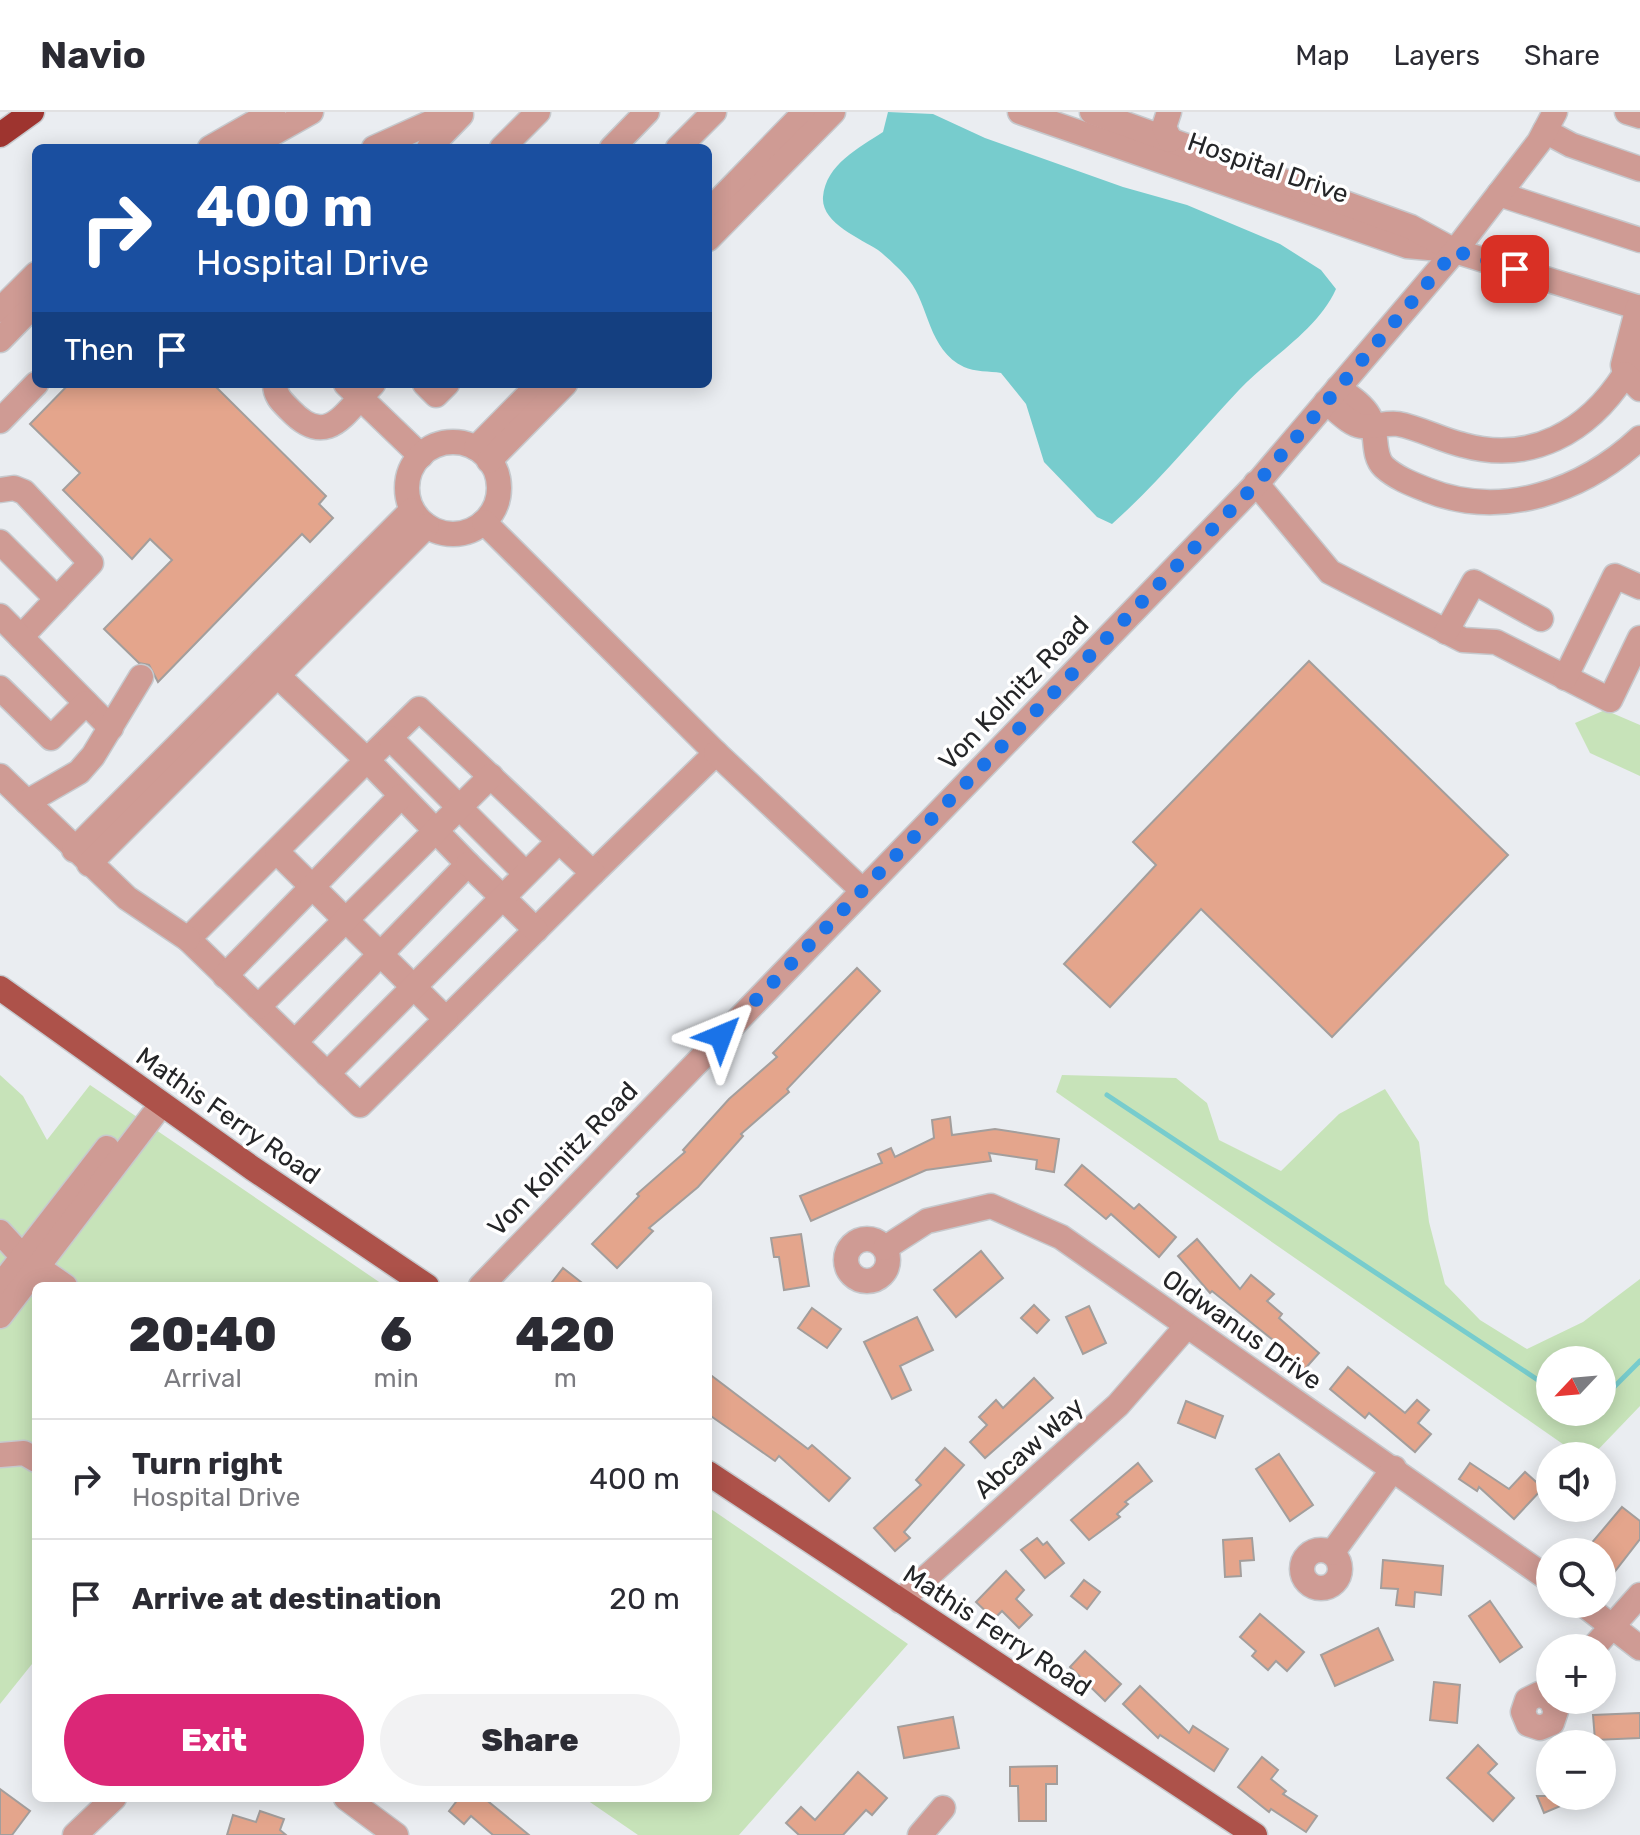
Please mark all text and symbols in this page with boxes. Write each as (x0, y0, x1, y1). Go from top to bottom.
text: Navio (40, 32, 146, 78)
text: Map (1295, 39, 1350, 72)
text: Layers (1394, 39, 1480, 72)
text: Share (1524, 39, 1600, 72)
street label: Hospital Drive (1183, 126, 1353, 210)
text: 400 m (196, 174, 374, 240)
icon: right (64, 176, 168, 280)
pin (1481, 235, 1549, 303)
text: Hospital Drive (196, 241, 429, 284)
icon: arrive (1493, 247, 1537, 291)
icon: arrive (150, 328, 194, 372)
text: Then (64, 332, 134, 368)
street label: Von Kolnitz Road (933, 609, 1095, 777)
position arrow (679, 994, 763, 1078)
street label: Mathis Ferry Road (130, 1041, 326, 1191)
street label: Von Kolnitz Road (482, 1075, 644, 1243)
street label: Oldwanus Drive (1156, 1263, 1328, 1397)
text: 20:40 (129, 1306, 277, 1363)
text: 6 (380, 1306, 412, 1363)
text: 420 (515, 1306, 615, 1363)
north arrow (1536, 1346, 1616, 1426)
map controls (1536, 1346, 1616, 1810)
text: Arrival (164, 1363, 242, 1394)
text: min (374, 1363, 419, 1394)
text: m (554, 1363, 577, 1394)
street label: Abcaw Way (968, 1391, 1090, 1505)
button: sound (1536, 1442, 1616, 1522)
text: Turn right (132, 1446, 283, 1482)
icon: right (64, 1457, 108, 1501)
text: 400 m (589, 1461, 680, 1497)
text: Hospital Drive (132, 1482, 300, 1513)
button: search (1536, 1538, 1616, 1618)
street label: Mathis Ferry Road (897, 1559, 1097, 1703)
icon: arrive (64, 1577, 108, 1621)
text: Arrive at destination (132, 1581, 442, 1617)
text: 20 m (609, 1581, 680, 1617)
button: + (1536, 1634, 1616, 1714)
button: Exit (64, 1694, 364, 1786)
button: Share (380, 1694, 680, 1786)
button: − (1536, 1730, 1616, 1810)

